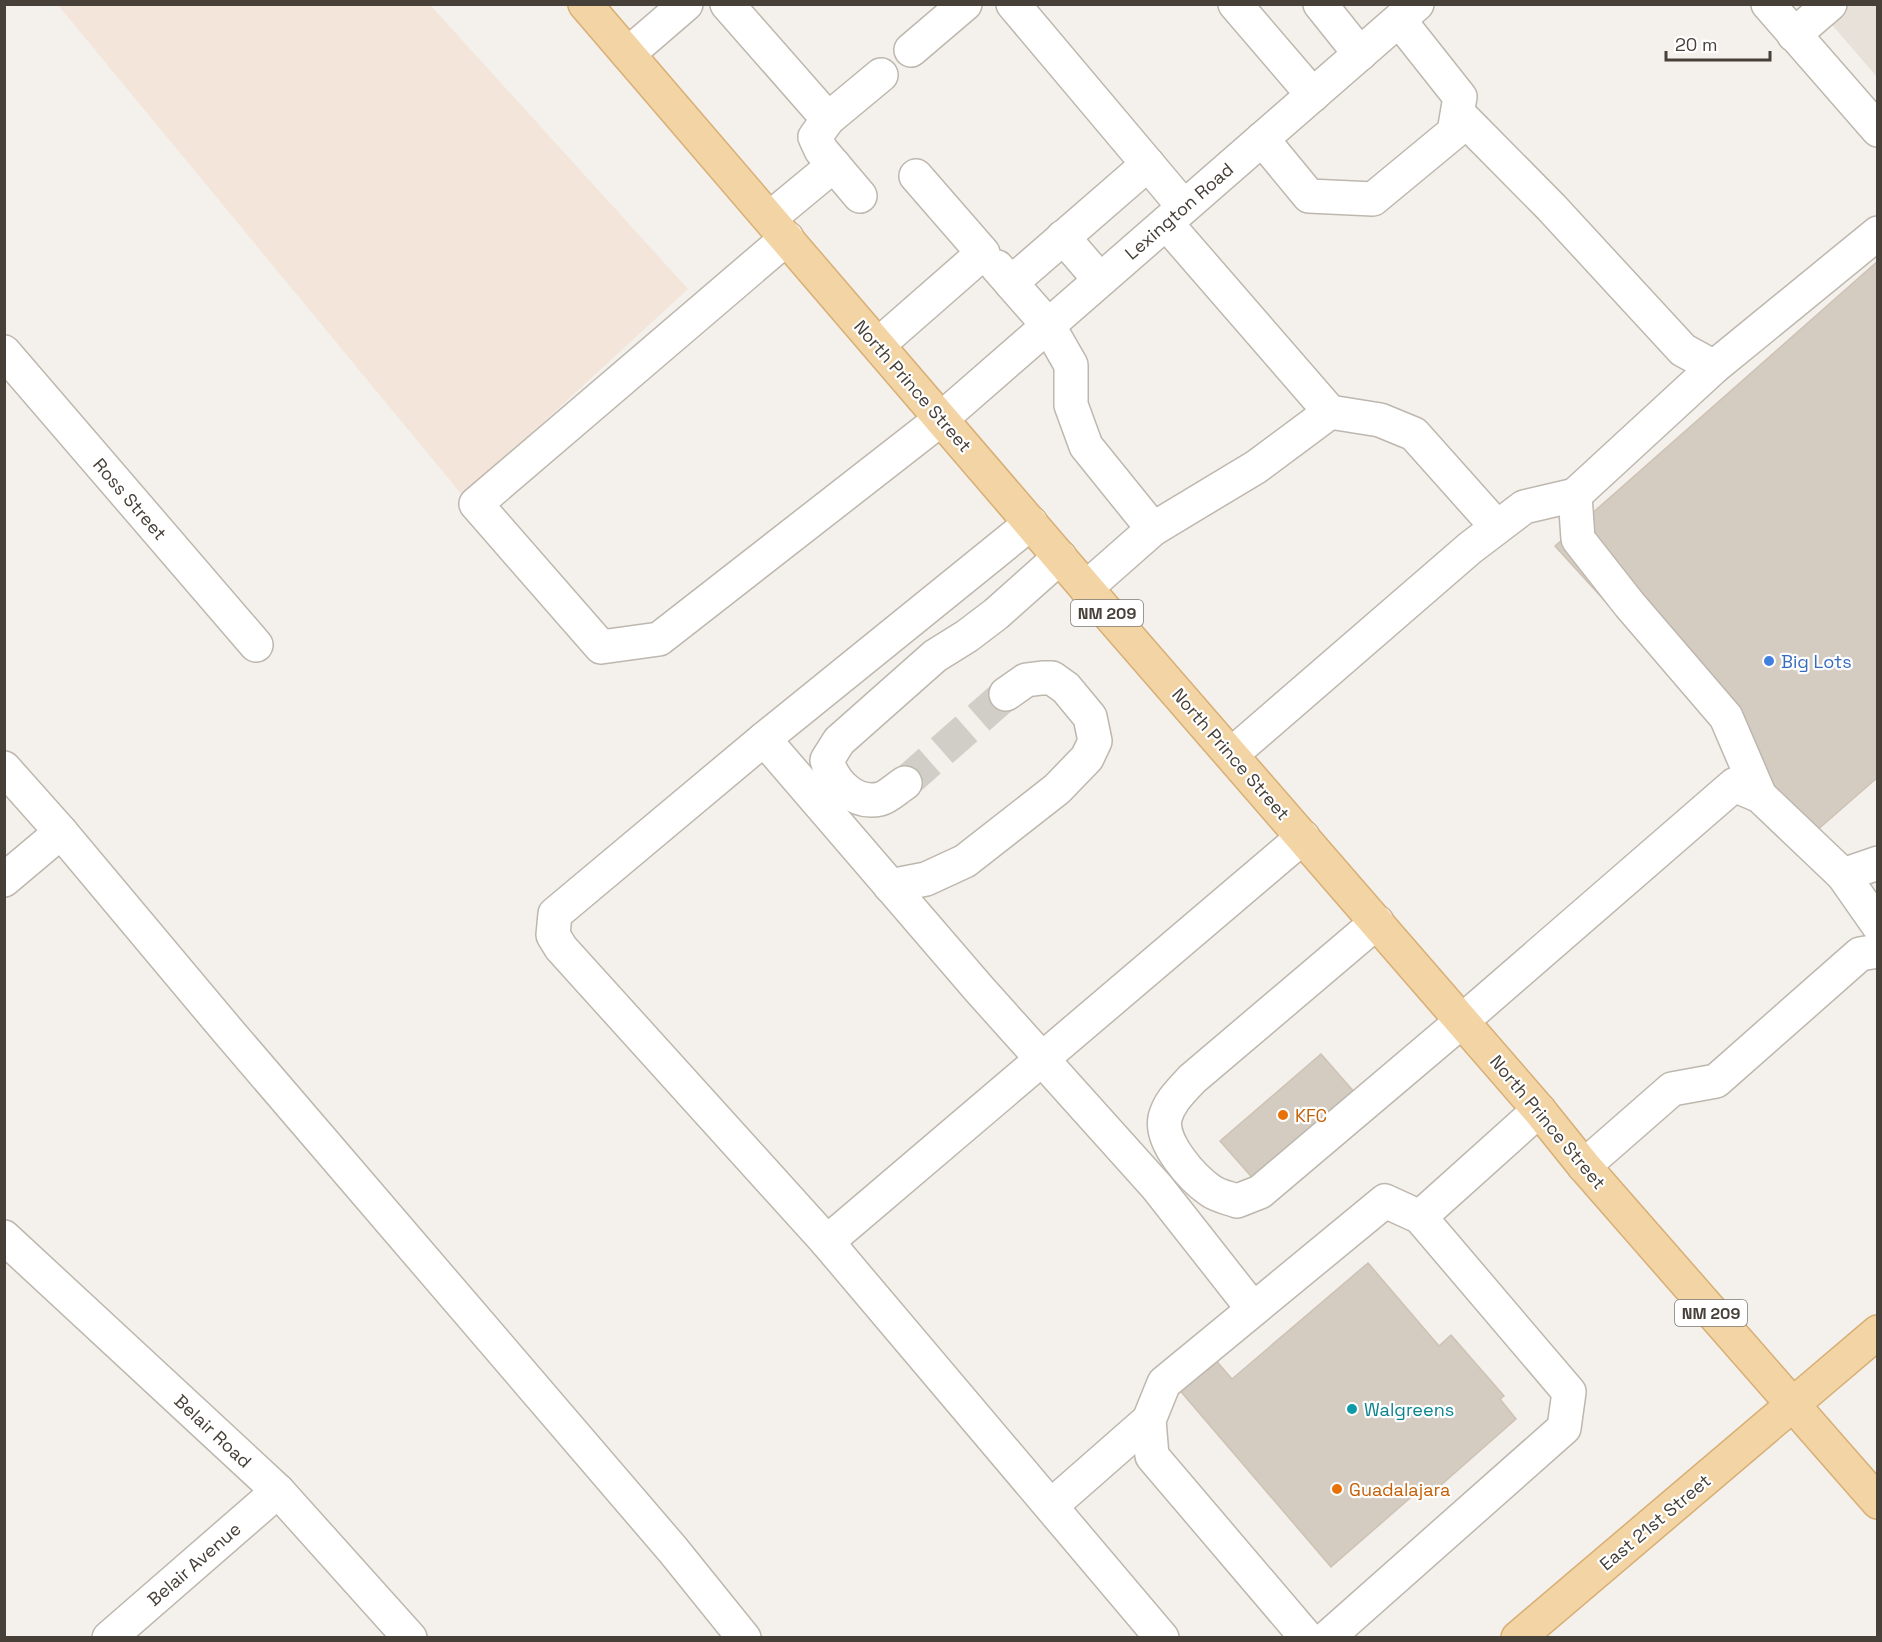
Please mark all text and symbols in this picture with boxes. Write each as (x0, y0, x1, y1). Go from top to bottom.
scale bar (1666, 24, 1770, 62)
text: 20 m (1675, 33, 1718, 56)
street label: Lexington Road (1120, 158, 1238, 264)
street label: North Prince Street (849, 315, 977, 457)
street label: Ross Street (88, 453, 172, 545)
road number: NM 209 (1071, 600, 1143, 626)
place label: Big Lots (1781, 650, 1852, 673)
marker: Big Lots (1762, 654, 1776, 668)
street label: North Prince Street (1167, 683, 1295, 825)
street label: North Prince Street (1485, 1050, 1611, 1194)
place label: KFC (1295, 1104, 1327, 1127)
marker: KFC (1276, 1108, 1290, 1122)
road number: NM 209 (1675, 1300, 1747, 1326)
street label: Belair Road (170, 1389, 256, 1473)
place label: Walgreens (1364, 1398, 1454, 1421)
marker: Walgreens (1345, 1402, 1359, 1416)
street label: East 21st Street (1595, 1469, 1715, 1575)
place label: Guadalajara (1349, 1478, 1450, 1501)
marker: Guadalajara (1330, 1482, 1344, 1496)
street label: Belair Avenue (143, 1517, 245, 1611)

